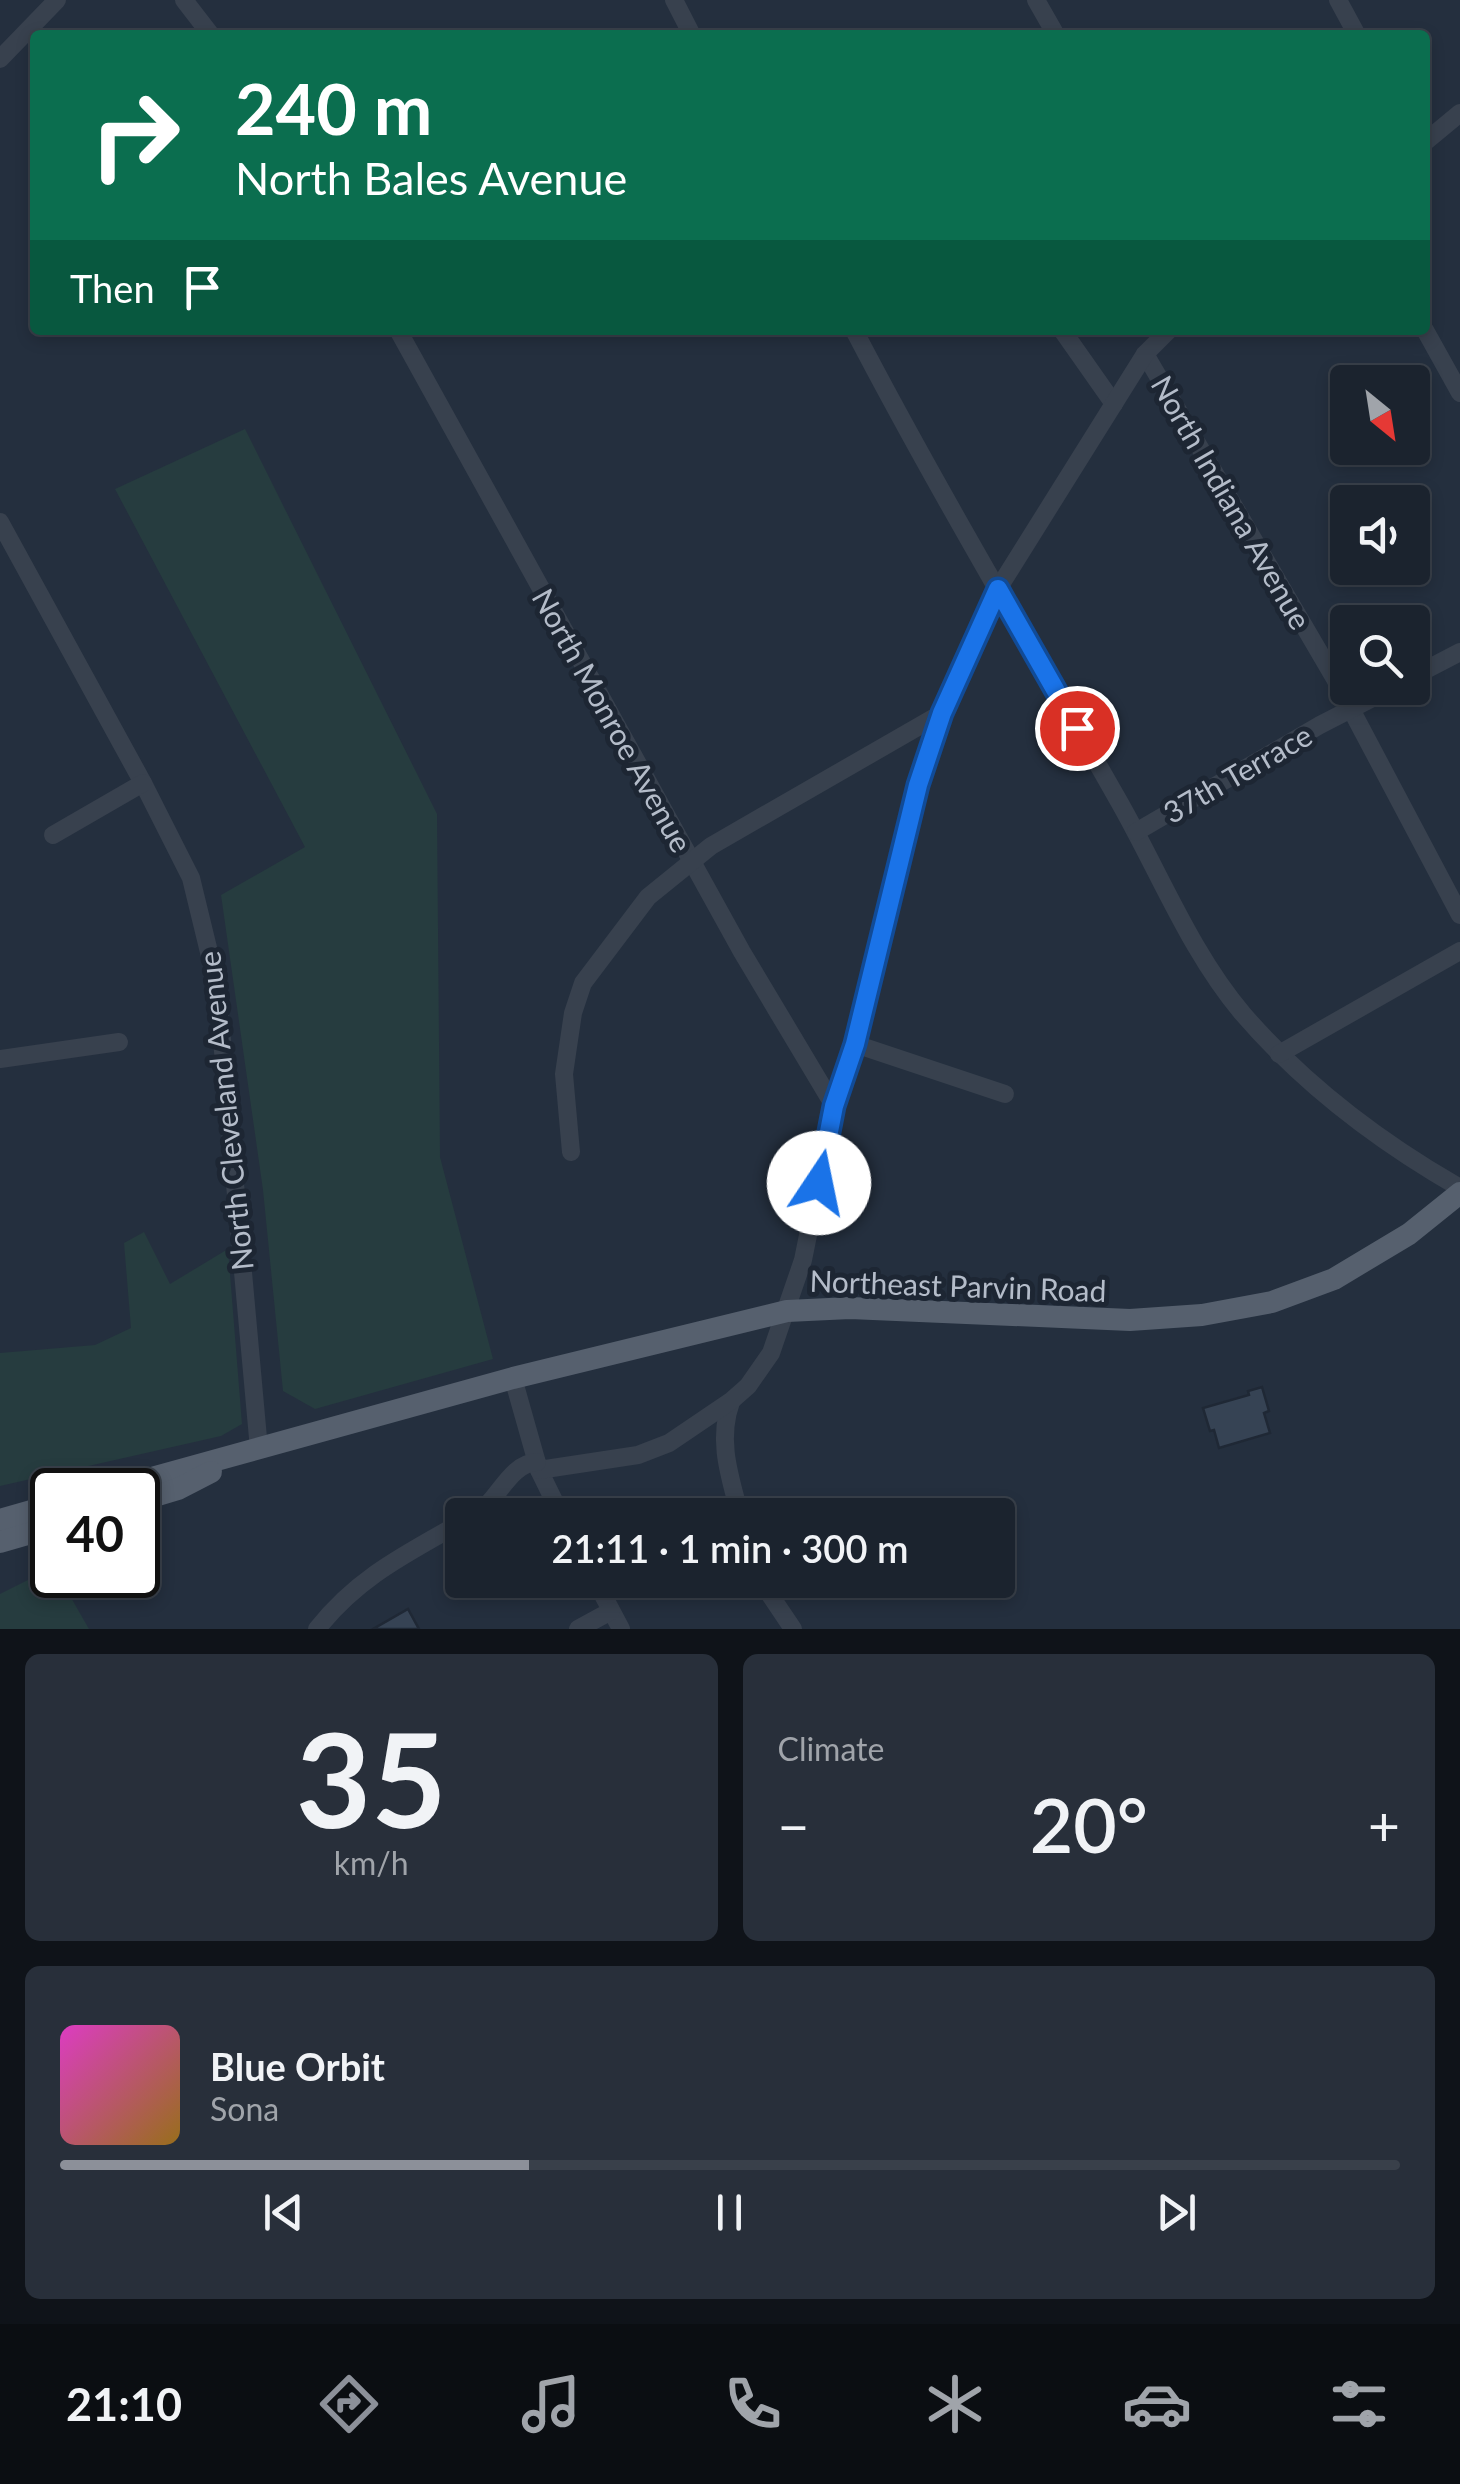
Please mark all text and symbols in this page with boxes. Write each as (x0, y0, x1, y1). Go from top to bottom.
text: 240 m (235, 66, 432, 150)
icon: right (70, 70, 200, 200)
text: North Bales Avenue (235, 151, 627, 205)
icon: arrive (175, 260, 230, 315)
text: Then (70, 265, 155, 311)
north arrow (1330, 365, 1430, 465)
map controls (1330, 365, 1430, 705)
street label: North Indiana Avenue (1145, 369, 1319, 635)
button: sound (1330, 485, 1430, 585)
street label: North Monroe Avenue (526, 582, 700, 858)
button: search (1330, 605, 1430, 705)
pin (1035, 686, 1120, 771)
icon: arrive (1050, 701, 1105, 756)
street label: 37th Terrace (1156, 716, 1318, 830)
street label: North Cleveland Avenue (190, 950, 260, 1272)
position arrow (767, 1131, 871, 1235)
street label: Northeast Parvin Road (809, 1262, 1107, 1308)
speed limit sign: 40 (30, 1468, 160, 1598)
text: 21:11 · 1 min · 300 m (552, 1525, 908, 1571)
text: 35 (296, 1700, 447, 1856)
text: Climate (778, 1729, 884, 1768)
text: 20° (1030, 1779, 1148, 1869)
text: − (778, 1792, 809, 1858)
text: + (1368, 1792, 1400, 1858)
text: km/h (334, 1843, 409, 1882)
text: Blue Orbit (210, 2043, 385, 2089)
text: Sona (210, 2089, 279, 2128)
icon: previous (256, 2185, 311, 2240)
icon: pause (702, 2185, 757, 2240)
icon: next (1149, 2185, 1204, 2240)
icon: directions (314, 2369, 384, 2439)
icon: music (516, 2369, 586, 2439)
icon: phone (718, 2369, 788, 2439)
icon: climate (920, 2369, 990, 2439)
icon: car (1122, 2369, 1192, 2439)
icon: filters (1324, 2369, 1394, 2439)
text: 21:10 (66, 2377, 182, 2431)

